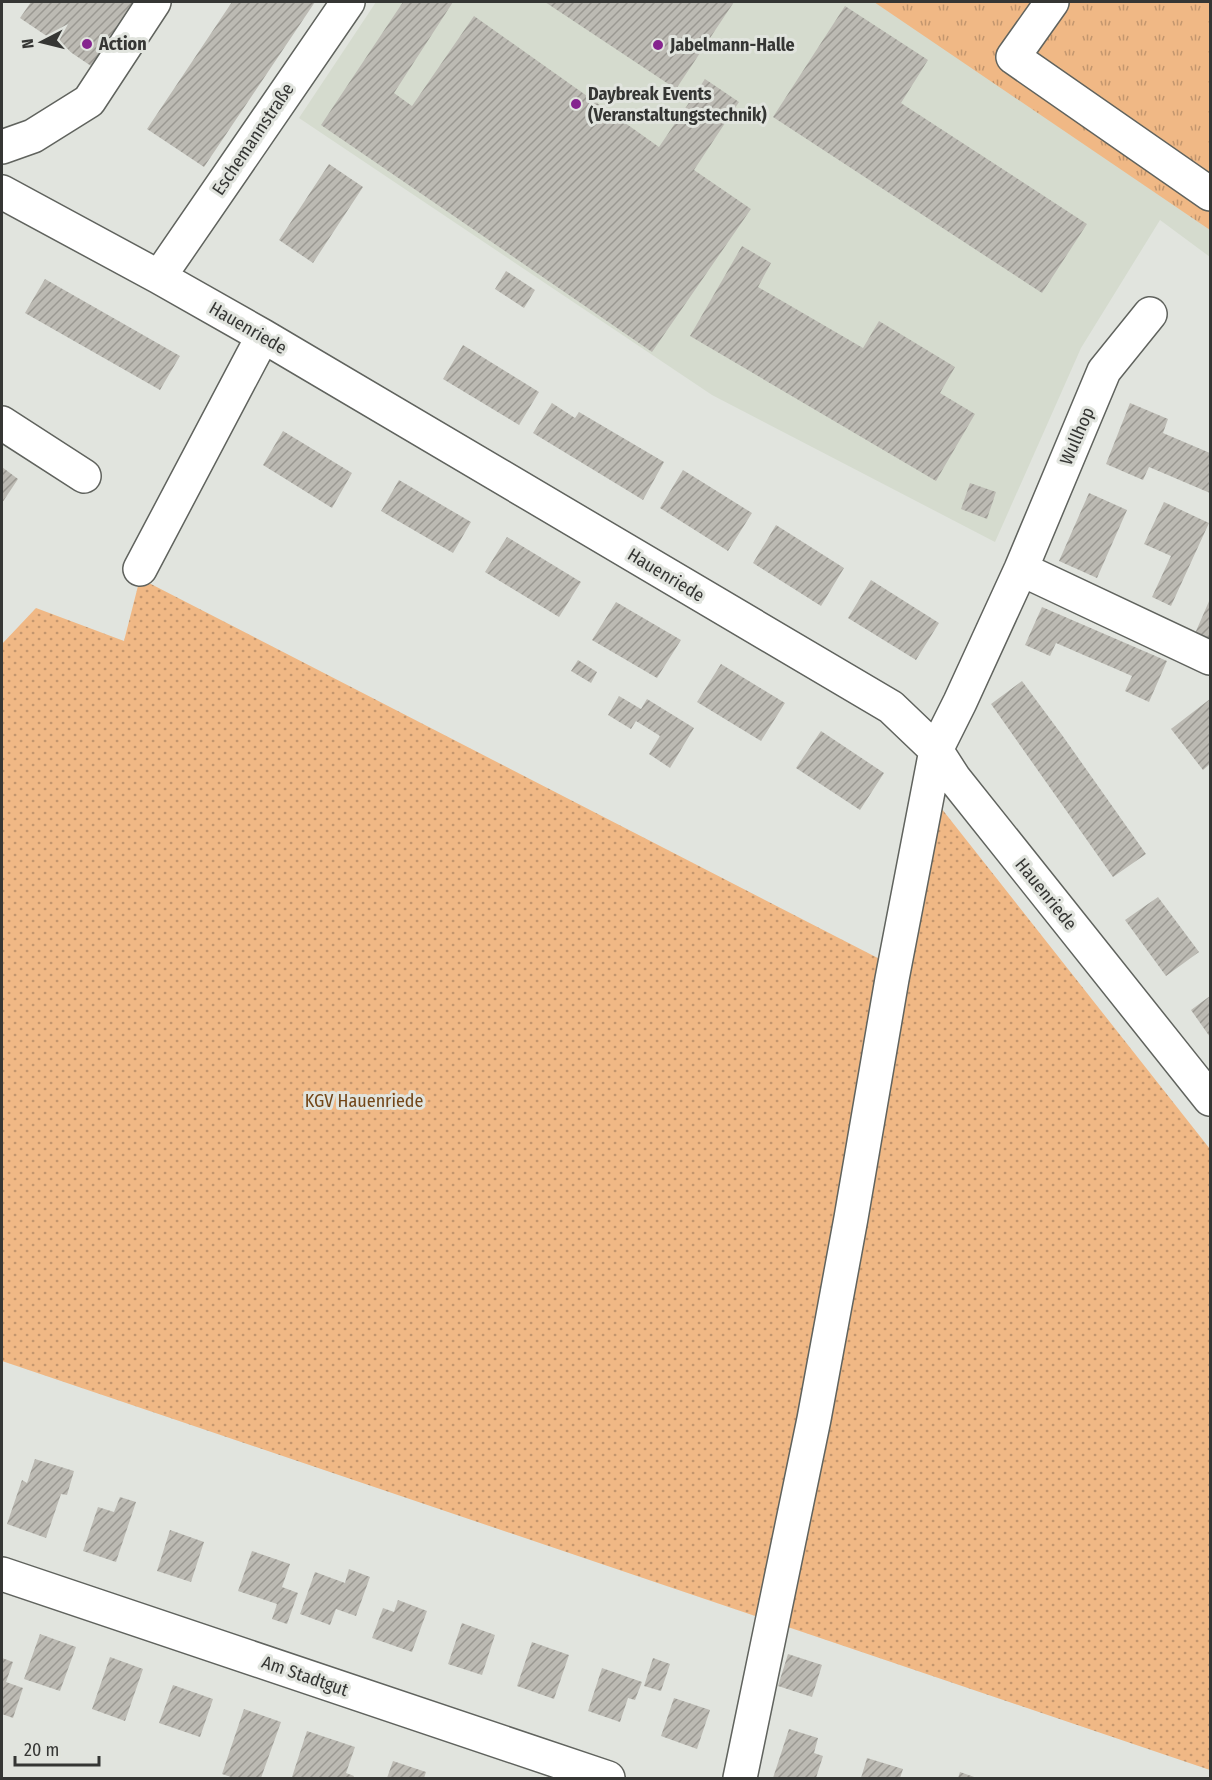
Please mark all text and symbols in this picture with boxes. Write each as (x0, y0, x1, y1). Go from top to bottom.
north arrow (12, 12, 72, 72)
place label: Action (98, 33, 147, 55)
place label: Jabelmann-Halle (669, 34, 795, 56)
marker: Action (80, 37, 94, 51)
text: N (18, 38, 38, 50)
marker: Jabelmann-Halle (651, 38, 665, 52)
street label: Eschemannstraße (207, 79, 299, 199)
place label: Daybreak Events (Veranstaltungstechnik) (588, 83, 767, 126)
marker: Daybreak Events (Veranstaltungstechnik) (569, 97, 583, 111)
street label: Hauenriede (205, 297, 291, 359)
street label: Wullhop (1055, 404, 1099, 468)
street label: Hauenriede (624, 543, 709, 607)
street label: Hauenriede (1010, 854, 1082, 934)
park label: KGV Hauenriede (305, 1090, 423, 1112)
street label: Am Stadtgut (259, 1651, 351, 1701)
scale bar (15, 1729, 99, 1767)
text: 20 m (24, 1739, 59, 1761)

